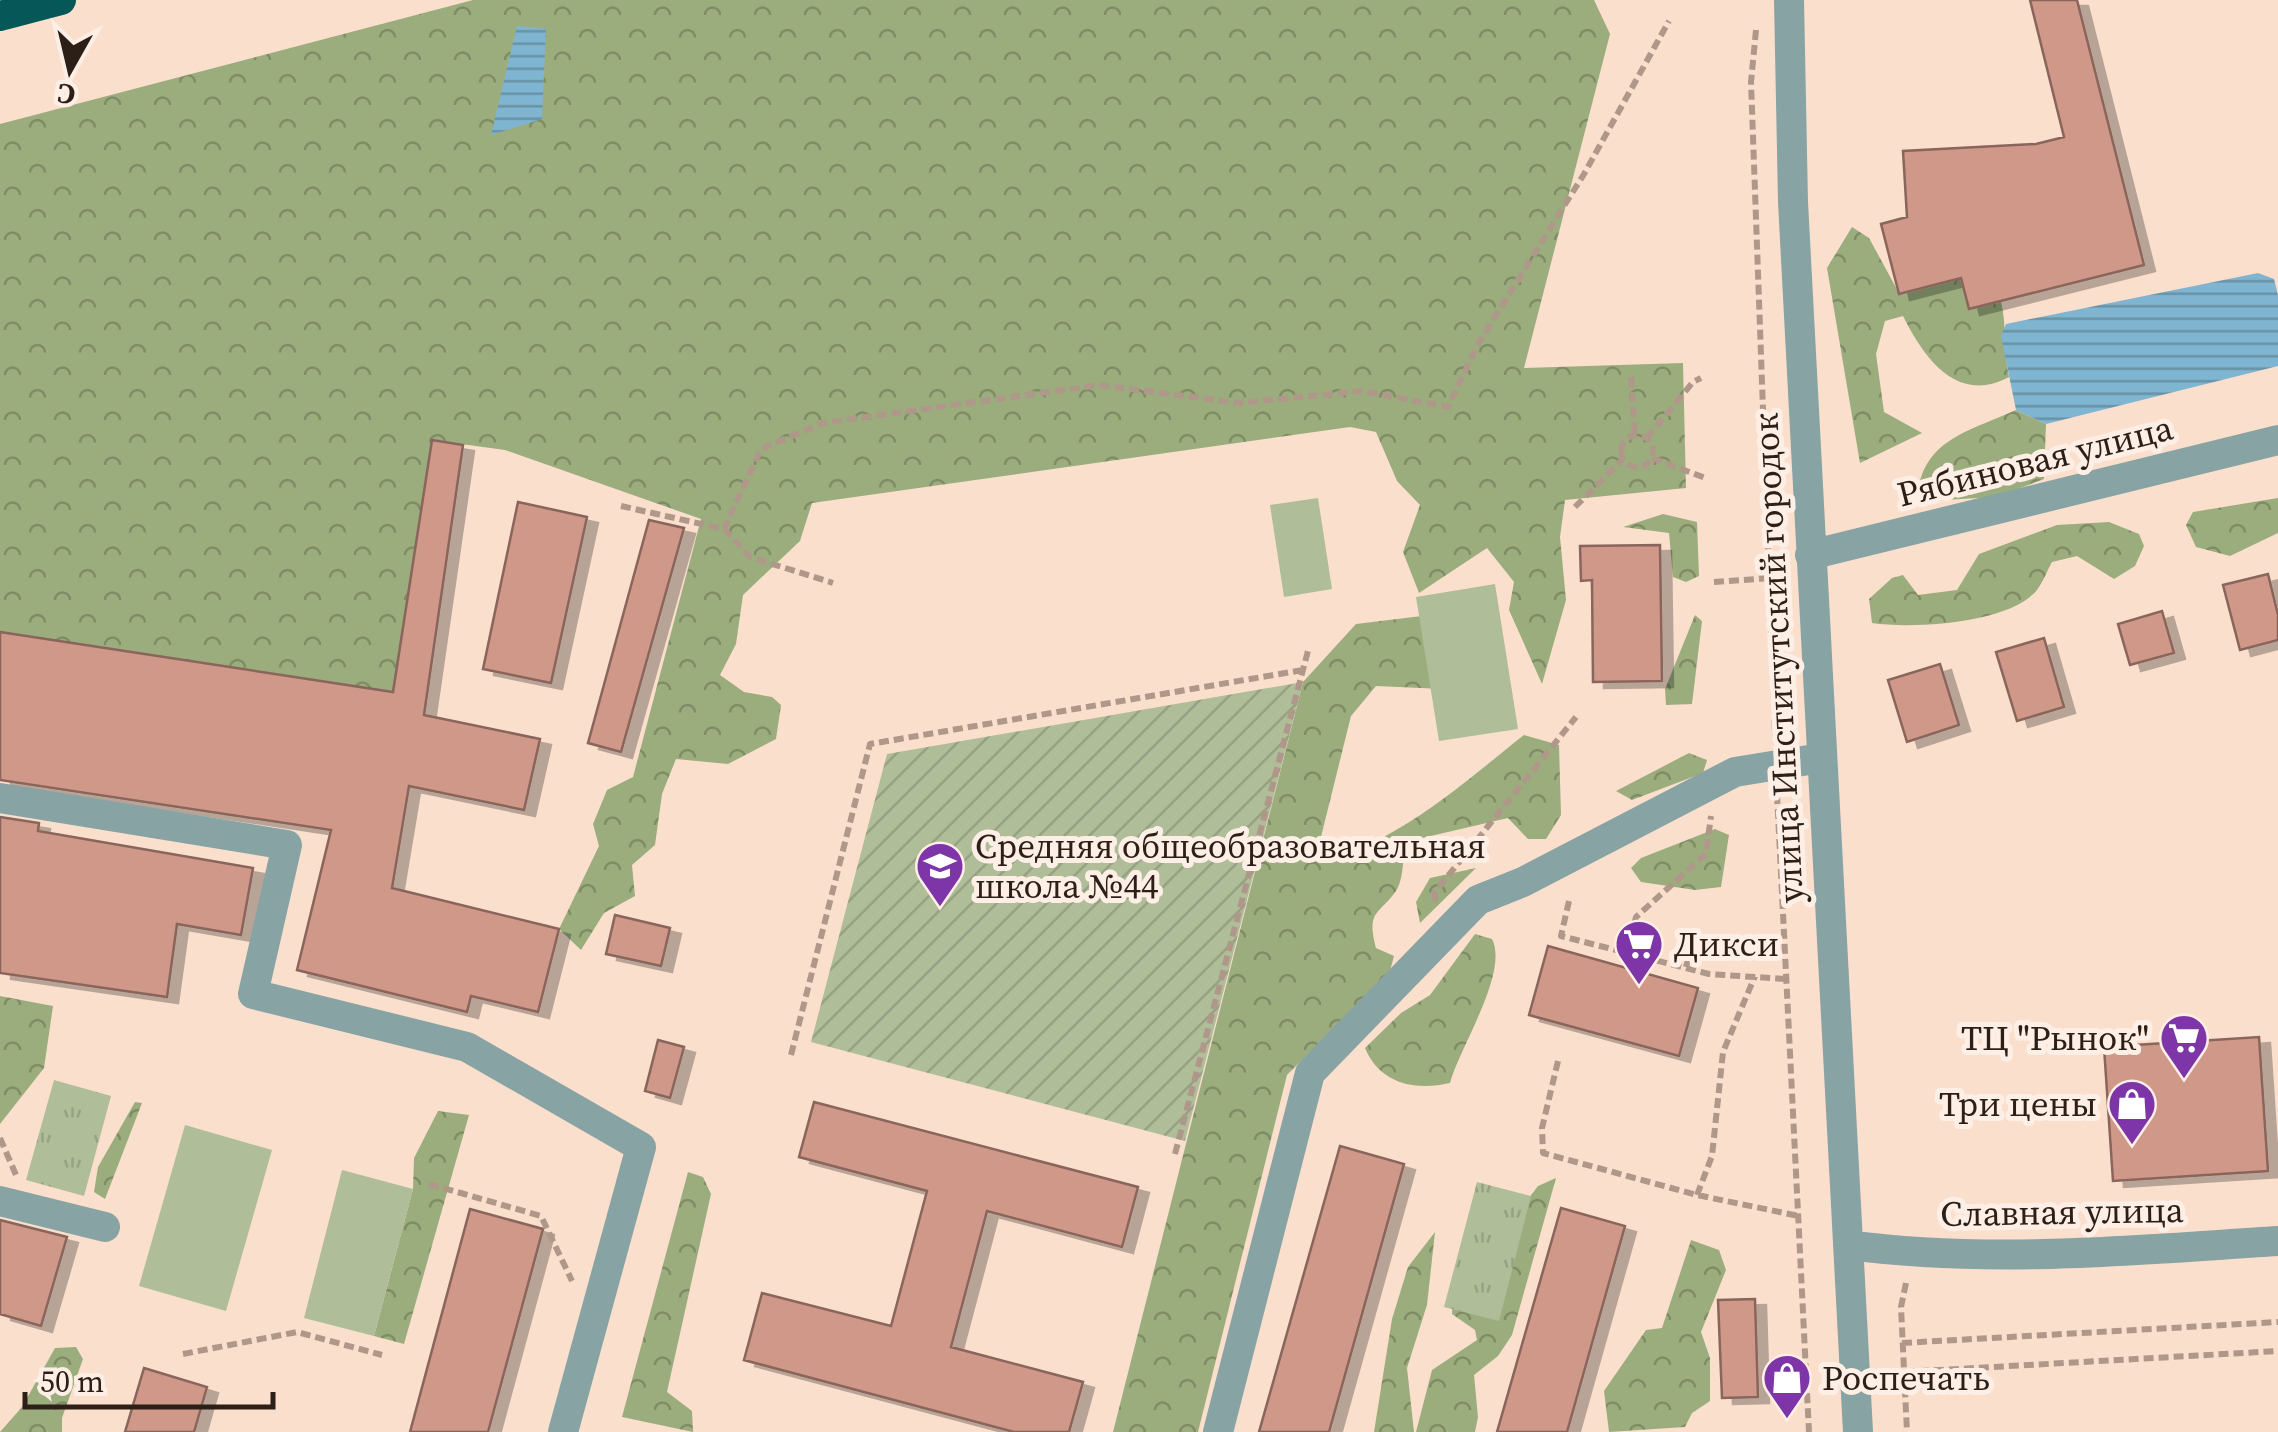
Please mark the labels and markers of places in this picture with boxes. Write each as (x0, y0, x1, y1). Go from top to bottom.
place label: Средняя общеобразовательная школа №44 (975, 822, 1486, 910)
school or university icon: Средняя общеобразовательная школа №44 (914, 840, 966, 908)
supermarket icon: Дикси (1613, 918, 1665, 986)
place label: Дикси (1674, 920, 1779, 968)
supermarket icon: ТЦ "Рынок" (2158, 1012, 2210, 1080)
place label: ТЦ "Рынок" (1961, 1014, 2149, 1062)
shop icon: Три цены (2106, 1078, 2158, 1146)
place label: Три цены (1939, 1080, 2097, 1128)
shop icon: Роспечать (1761, 1352, 1813, 1420)
place label: Роспечать (1822, 1354, 1990, 1402)

